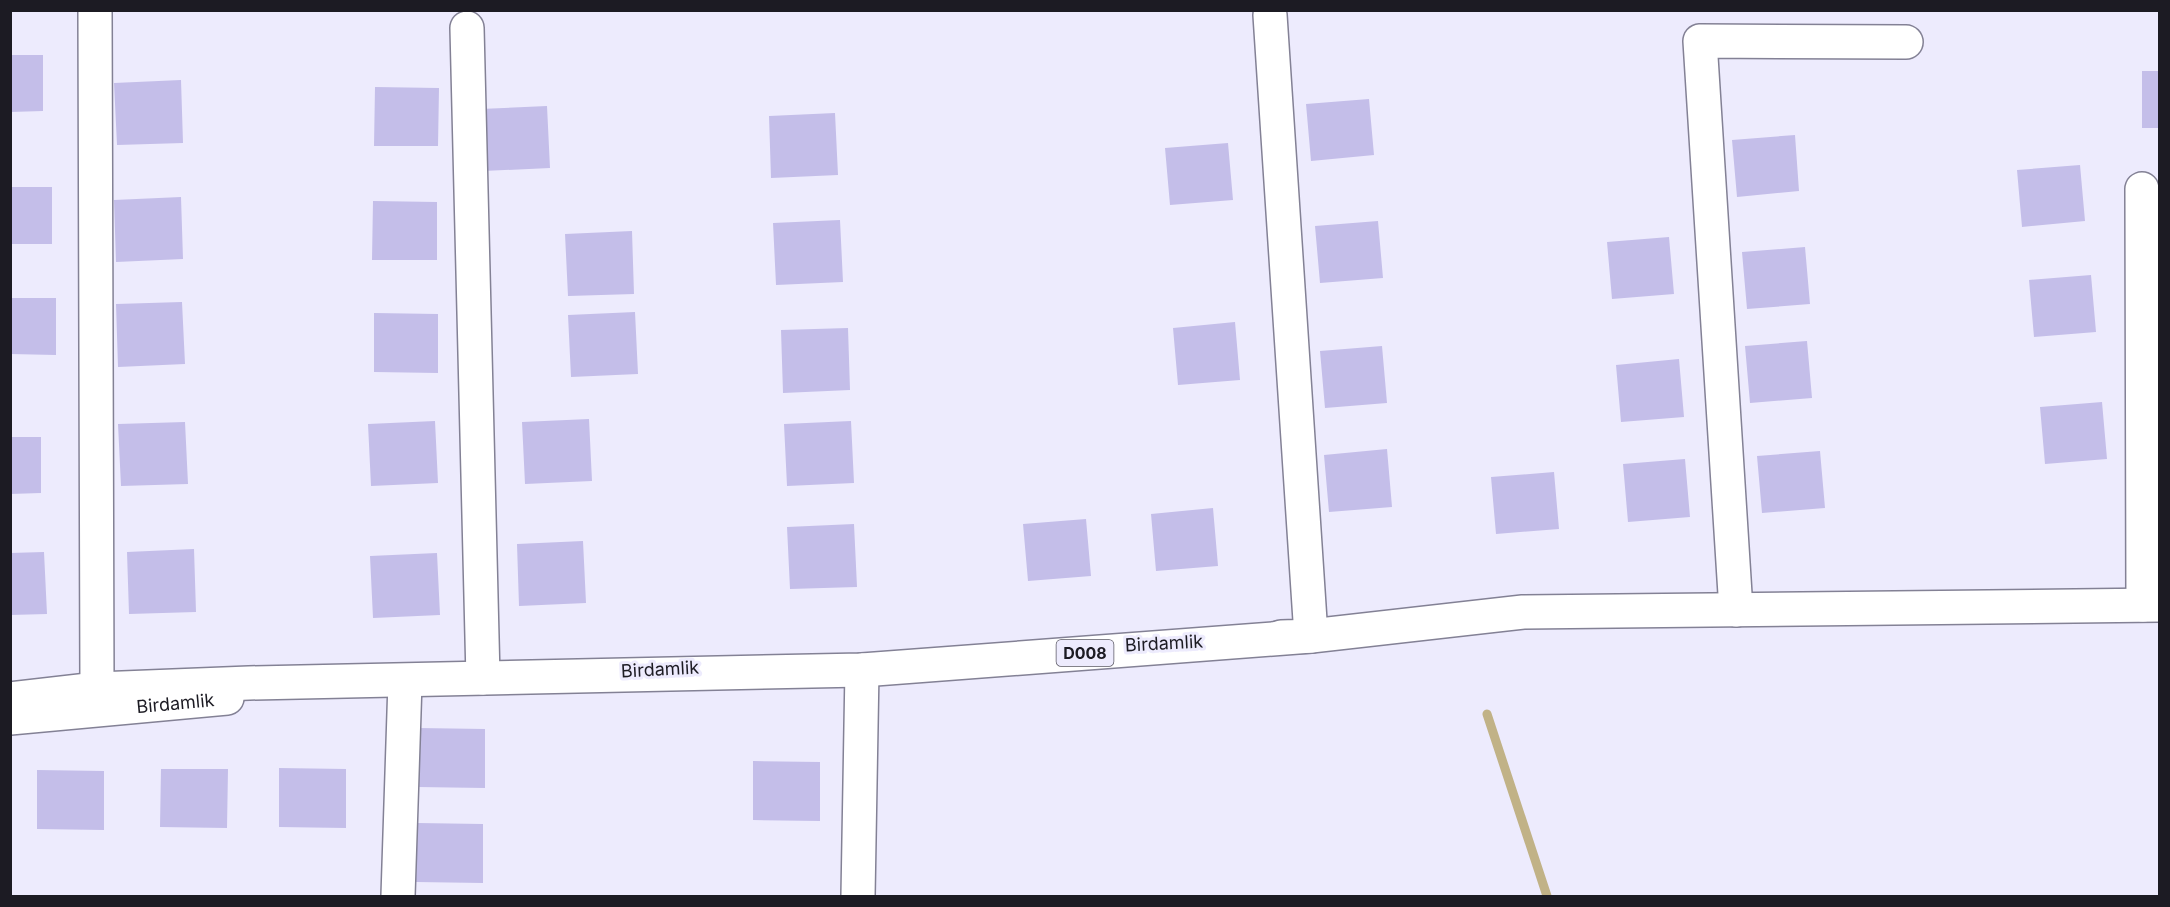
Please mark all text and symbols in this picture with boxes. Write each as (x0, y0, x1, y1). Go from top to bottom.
street label: Birdamlik (1124, 630, 1204, 656)
road number: D008 (1056, 640, 1114, 666)
street label: Birdamlik (620, 656, 700, 682)
street label: Birdamlik (135, 689, 215, 717)

